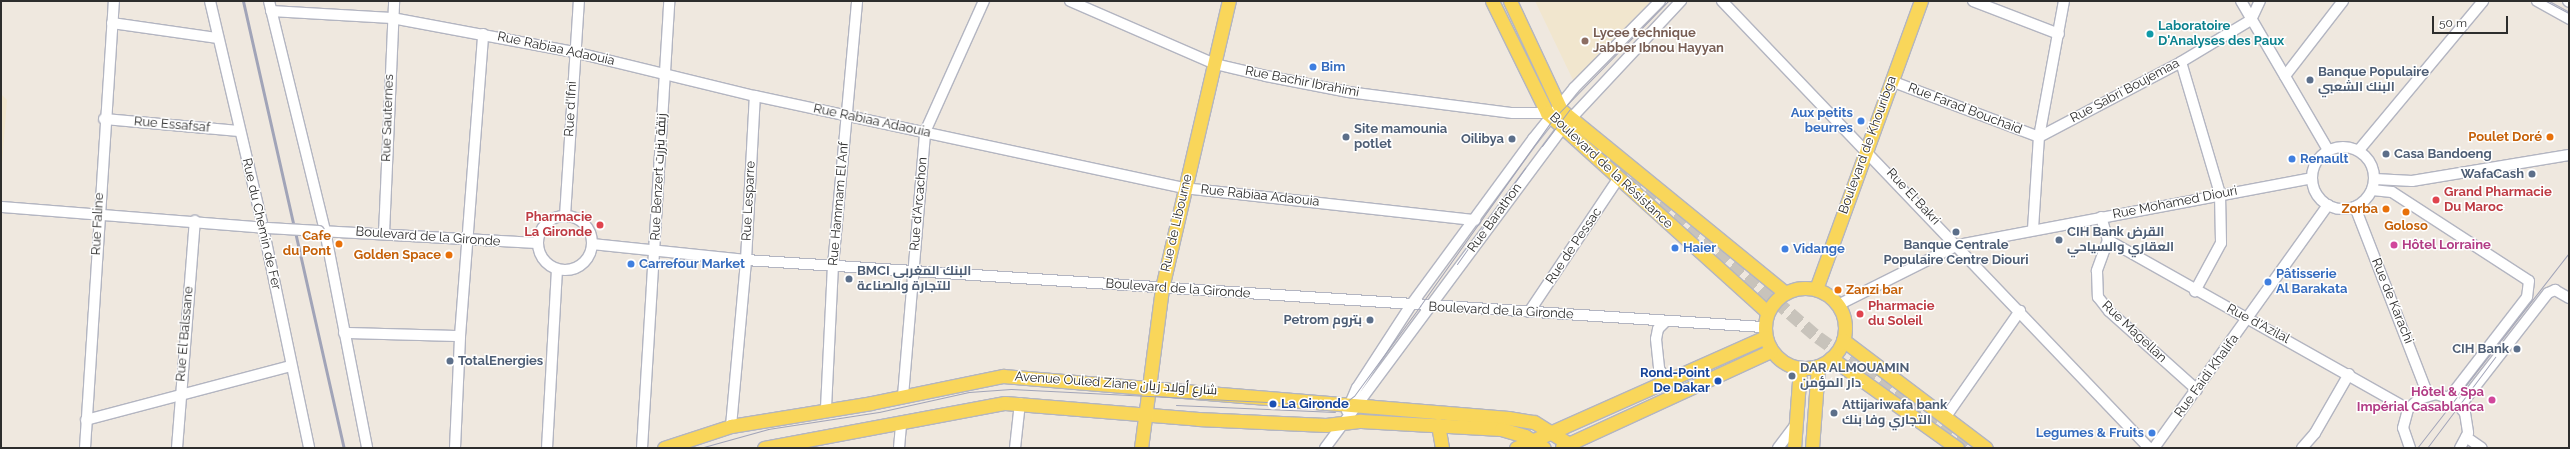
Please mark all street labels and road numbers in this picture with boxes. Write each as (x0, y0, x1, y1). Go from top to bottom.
street label: Rue Rabiaa Adaouia (496, 29, 616, 69)
street label: Rue Sabri Boujemaa (2068, 56, 2182, 126)
street label: Rue Bachir Ibrahimi (1243, 63, 1361, 101)
street label: Rue Sauternes (379, 74, 397, 162)
street label: Boulevard de Khouribga (1836, 74, 1900, 216)
street label: Rue Farad Bouchaid (1906, 80, 2024, 138)
street label: Rue d'Ifni (562, 81, 580, 137)
street label: Rue Rabiaa Adaouia (812, 101, 932, 141)
street label: Boulevard de la Résistance (1546, 110, 1676, 232)
street label: Rue Benzert زنقة بنزرت (648, 113, 670, 241)
street label: Rue Essafsaf (133, 114, 211, 136)
street label: Rue Hammam El Anf (826, 141, 852, 267)
street label: Rue d'Arcachon (907, 156, 931, 252)
street label: Rue du Chemin de Fer (238, 157, 284, 291)
street label: Rue Lesparre (739, 161, 759, 241)
street label: Rue El Bakri (1883, 165, 1943, 229)
street label: Rue de Libourne (1158, 173, 1196, 273)
street label: Rue Barathon (1465, 180, 1525, 256)
street label: Rue Rabiaa Adaouia (1200, 182, 1320, 210)
street label: Rue Mohamed Diouri (2111, 183, 2239, 223)
street label: Rue Faline (89, 192, 107, 256)
street label: Rue de Pessac (1543, 205, 1605, 287)
street label: Boulevard de la Gironde (355, 224, 501, 250)
street label: Rue de Karachi (2368, 256, 2416, 346)
street label: Boulevard de la Gironde (1105, 276, 1251, 302)
street label: Rue El Balssane (173, 286, 197, 382)
street label: Rue Magellan (2098, 298, 2170, 366)
street label: Boulevard de la Gironde (1428, 299, 1574, 323)
street label: Rue d'Azilal (2224, 301, 2292, 347)
street label: Rue Faidi Khalifa (2172, 331, 2242, 421)
street label: Avenue Ouled Ziane شارع أولاد زيان (1014, 369, 1218, 399)

